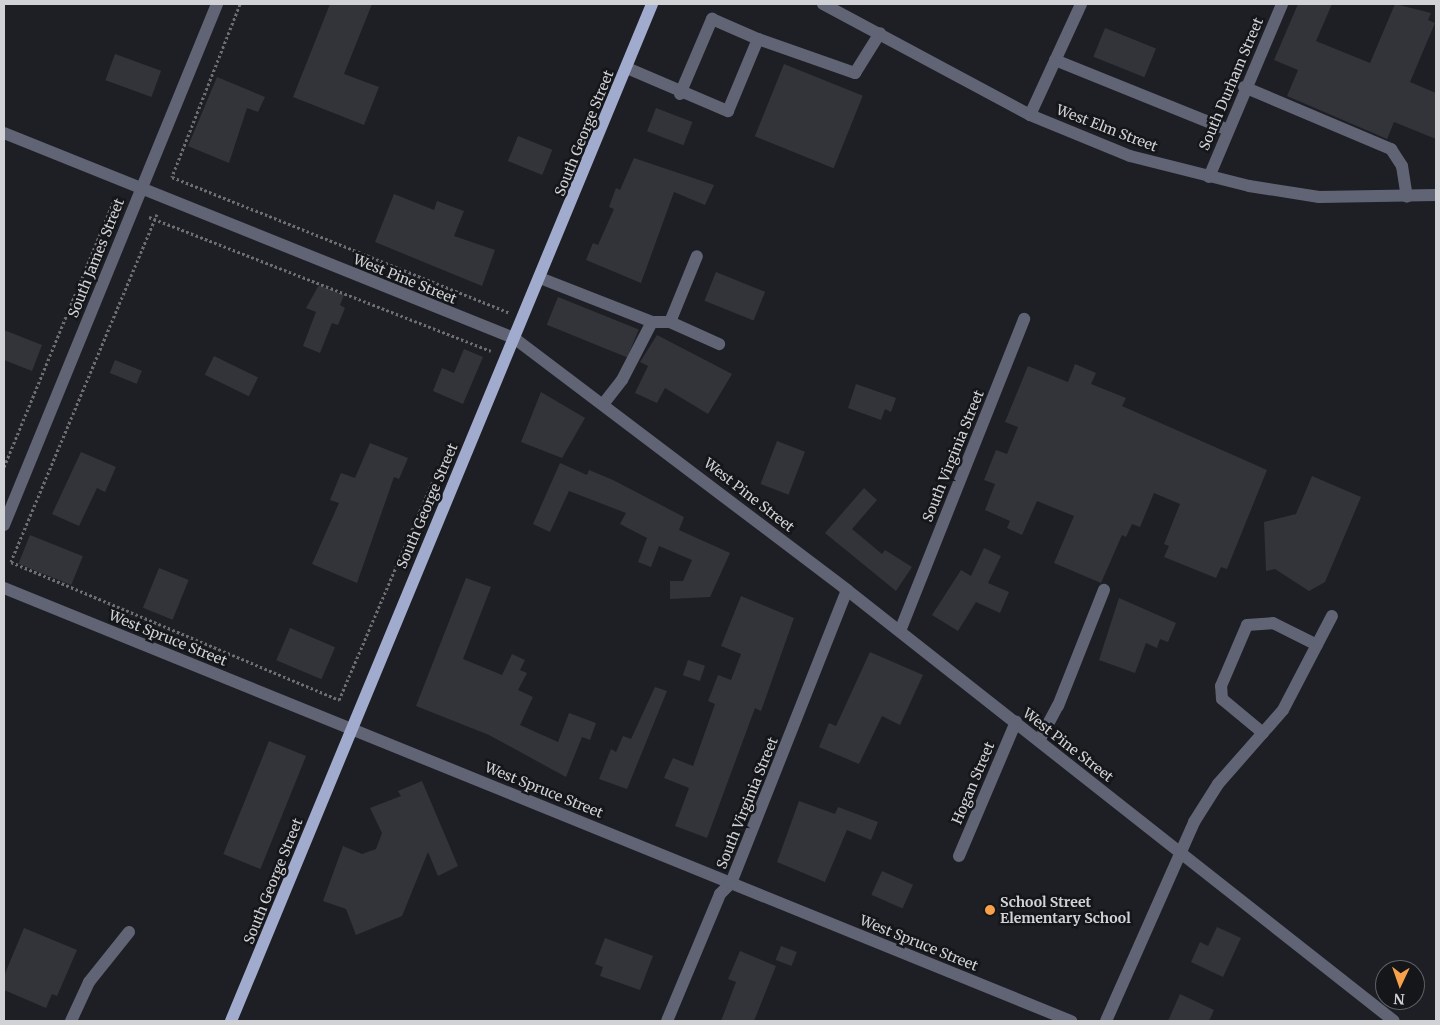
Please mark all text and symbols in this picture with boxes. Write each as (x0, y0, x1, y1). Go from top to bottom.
street label: South Durham Street (1195, 15, 1267, 153)
street label: South George Street (551, 68, 617, 198)
street label: West Elm Street (1054, 101, 1160, 155)
street label: South James Street (64, 196, 128, 320)
street label: West Pine Street (351, 251, 459, 307)
street label: South Virginia Street (919, 388, 987, 524)
street label: South George Street (393, 441, 461, 571)
street label: West Pine Street (701, 455, 797, 535)
street label: West Spruce Street (107, 607, 229, 669)
street label: West Pine Street (1020, 705, 1116, 785)
street label: South Virginia Street (713, 735, 781, 871)
street label: Hogan Street (948, 739, 998, 827)
street label: West Spruce Street (483, 759, 605, 821)
street label: South George Street (240, 816, 306, 946)
place label: School Street Elementary School (1000, 894, 1131, 926)
marker: School Street Elementary School (984, 904, 996, 916)
street label: West Spruce Street (858, 912, 980, 974)
north arrow (1375, 960, 1425, 1010)
text: N (1393, 990, 1405, 1008)

